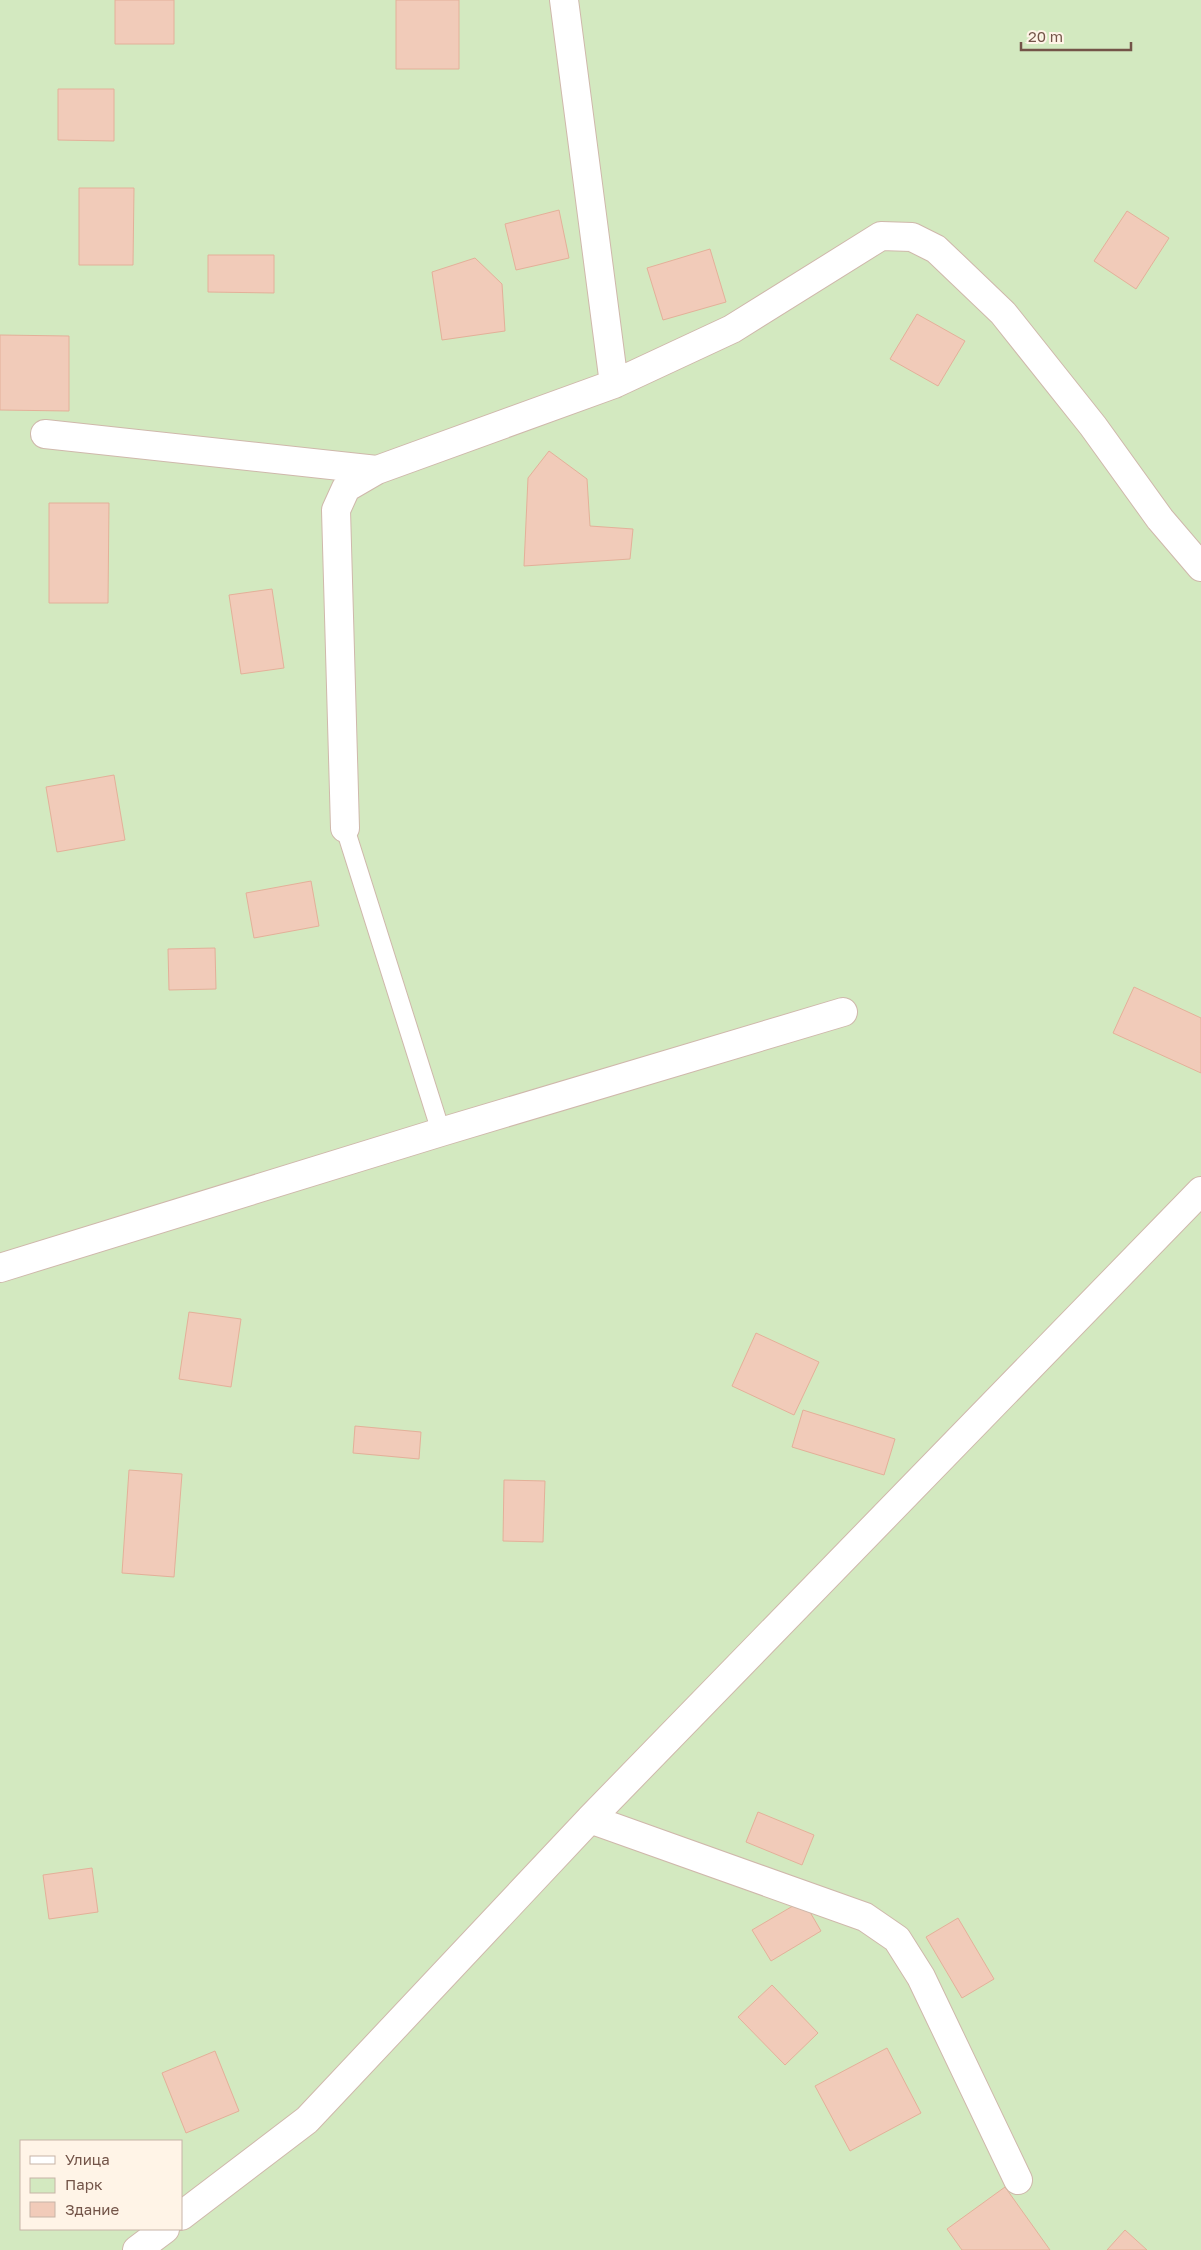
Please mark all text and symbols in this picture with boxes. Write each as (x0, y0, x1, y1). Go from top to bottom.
scale bar (1021, 20, 1131, 52)
text: 20 m (1028, 27, 1063, 45)
legend (20, 2140, 182, 2230)
text: Улица (65, 2150, 110, 2168)
text: Парк (65, 2175, 103, 2193)
text: Здание (65, 2200, 119, 2218)

